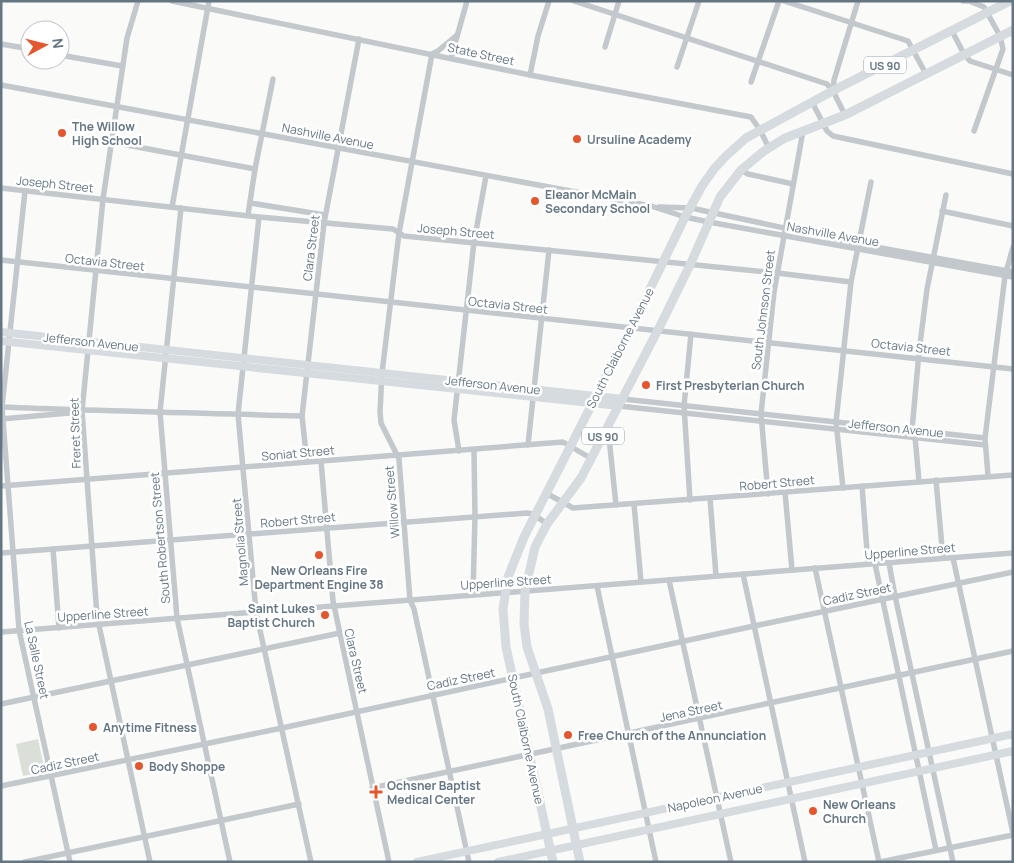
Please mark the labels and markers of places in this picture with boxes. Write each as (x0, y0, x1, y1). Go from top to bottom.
place label: The Willow High School (72, 118, 142, 149)
marker: The Willow High School (56, 127, 68, 139)
place label: Ursuline Academy (587, 131, 692, 148)
marker: Ursuline Academy (571, 133, 583, 145)
place label: Eleanor McMain Secondary School (545, 186, 650, 217)
marker: Eleanor McMain Secondary School (529, 195, 541, 207)
place label: First Presbyterian Church (656, 377, 805, 394)
marker: First Presbyterian Church (640, 379, 652, 391)
marker: New Orleans Fire Department Engine 38 (313, 549, 325, 561)
place label: New Orleans Fire Department Engine 38 (254, 562, 384, 593)
place label: Saint Lukes Baptist Church (228, 600, 315, 631)
marker: Saint Lukes Baptist Church (319, 609, 331, 621)
place label: Anytime Fitness (103, 719, 197, 736)
marker: Anytime Fitness (87, 721, 99, 733)
place label: Free Church of the Annunciation (578, 727, 766, 744)
marker: Free Church of the Annunciation (562, 729, 574, 741)
place label: Body Shoppe (149, 758, 225, 775)
marker: Body Shoppe (133, 760, 145, 772)
place label: Ochsner Baptist Medical Center (387, 777, 481, 808)
marker: Ochsner Baptist Medical Center (369, 785, 383, 799)
place label: New Orleans Church (823, 796, 896, 827)
marker: New Orleans Church (807, 805, 819, 817)

